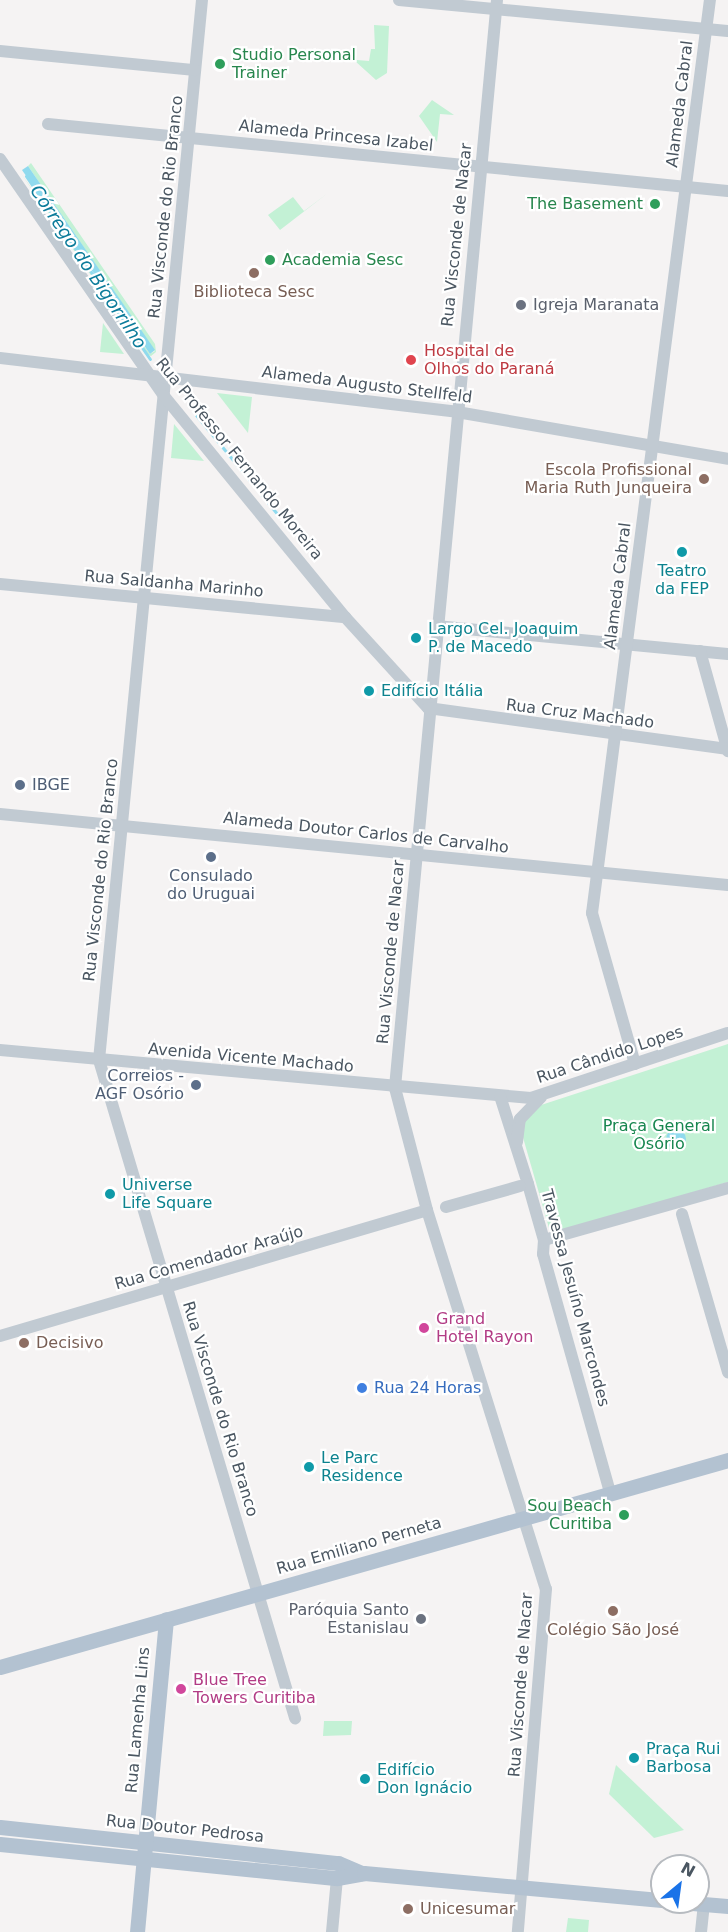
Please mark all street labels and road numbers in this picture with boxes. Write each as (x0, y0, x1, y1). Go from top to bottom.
street label: Alameda Cabral (663, 39, 697, 169)
street label: Rua Visconde do Rio Branco (145, 95, 187, 319)
street label: Alameda Princesa Izabel (238, 116, 434, 156)
street label: Rua Visconde de Nacar (438, 142, 476, 328)
street label: Rua Professor Fernando Moreira (151, 354, 327, 564)
street label: Alameda Augusto Stellfeld (261, 363, 473, 407)
street label: Alameda Cabral (601, 521, 635, 651)
street label: Rua Saldanha Marinho (84, 567, 264, 601)
street label: Rua Cruz Machado (505, 695, 655, 733)
street label: Rua Visconde do Rio Branco (80, 758, 122, 982)
street label: Alameda Doutor Carlos de Carvalho (222, 808, 510, 858)
street label: Rua Visconde de Nacar (373, 859, 409, 1045)
street label: Rua Cândido Lopes (534, 1022, 686, 1088)
street label: Avenida Vicente Machado (147, 1039, 355, 1077)
street label: Travessa Jesuíno Marcondes (537, 1187, 613, 1409)
street label: Rua Comendador Araújo (113, 1222, 305, 1294)
street label: Rua Visconde do Rio Branco (178, 1299, 262, 1519)
street label: Rua Emiliano Perneta (274, 1513, 444, 1579)
street label: Rua Visconde de Nacar (505, 1592, 537, 1778)
street label: Rua Lamenha Lins (122, 1646, 154, 1794)
street label: Rua Doutor Pedrosa (105, 1811, 265, 1847)

